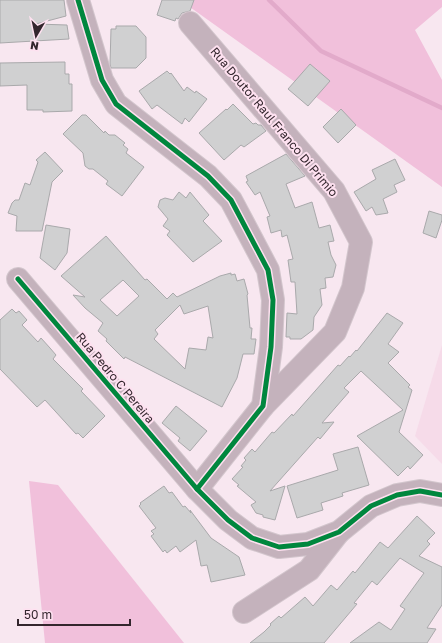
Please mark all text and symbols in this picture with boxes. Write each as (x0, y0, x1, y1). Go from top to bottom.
north arrow (16, 16, 56, 56)
text: N (29, 39, 40, 53)
street label: Rua Doutor Raul Franco Di Primio (207, 44, 341, 199)
street label: Rua Pedro C Pereira (73, 329, 158, 426)
scale bar (18, 601, 130, 627)
text: 50 m (24, 607, 52, 622)

